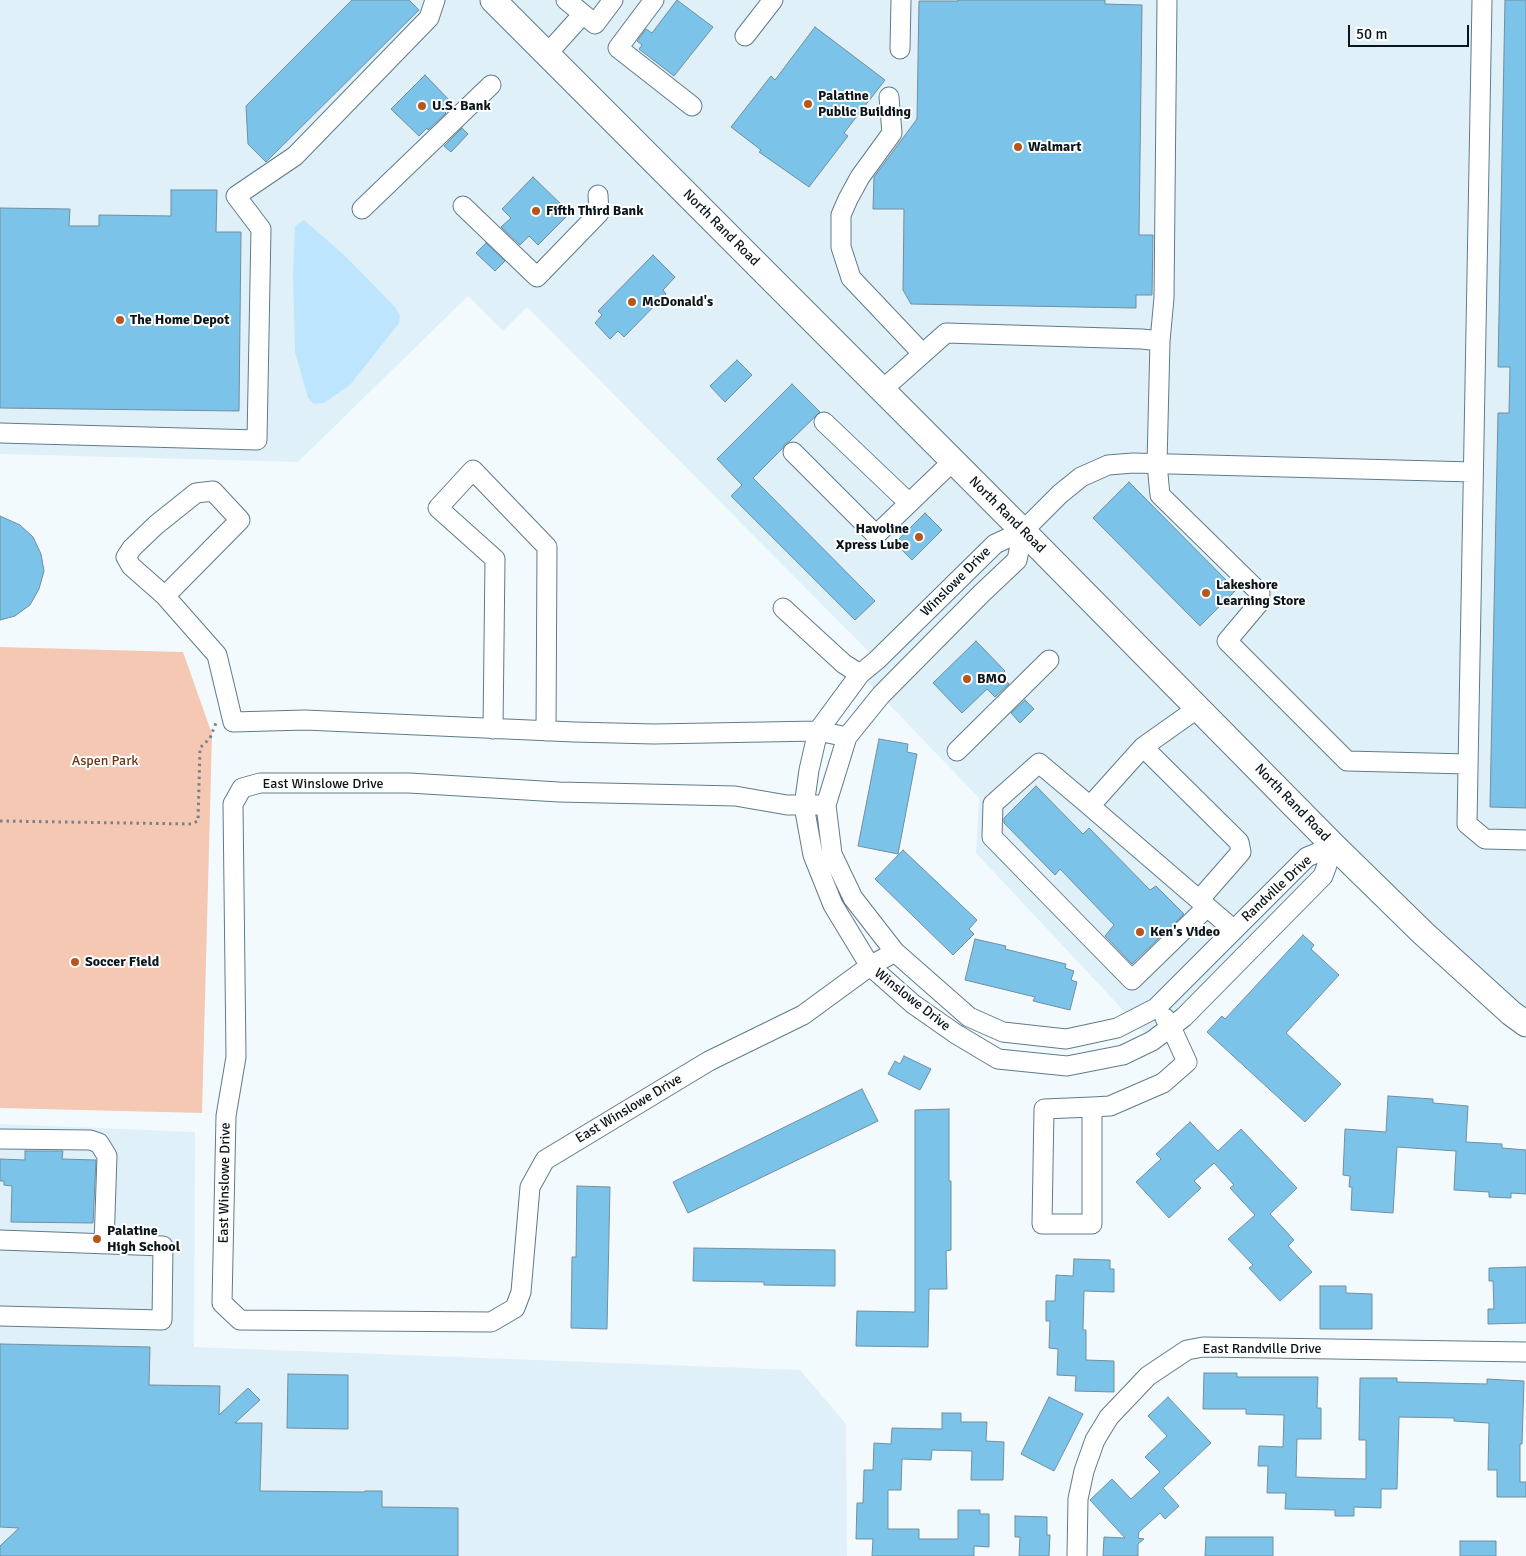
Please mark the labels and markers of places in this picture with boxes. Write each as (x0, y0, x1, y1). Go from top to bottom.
place label: Palatine Public Building (818, 88, 911, 120)
place label: U.S. Bank (432, 98, 491, 114)
marker: Palatine Public Building (802, 98, 814, 110)
marker: U.S. Bank (416, 100, 428, 112)
place label: Walmart (1028, 139, 1082, 155)
marker: Walmart (1012, 141, 1024, 153)
place label: Fifth Third Bank (546, 203, 644, 219)
marker: Fifth Third Bank (530, 205, 542, 217)
place label: McDonald's (642, 294, 713, 310)
marker: McDonald's (626, 296, 638, 308)
place label: The Home Depot (130, 312, 229, 328)
marker: The Home Depot (114, 314, 126, 326)
place label: Havoline Xpress Lube (836, 521, 909, 554)
marker: Havoline Xpress Lube (913, 531, 925, 543)
place label: Lakeshore Learning Store (1216, 577, 1306, 610)
marker: Lakeshore Learning Store (1200, 587, 1212, 599)
place label: BMO (977, 671, 1007, 687)
marker: BMO (961, 673, 973, 685)
place label: Ken's Video (1150, 924, 1220, 940)
marker: Ken's Video (1134, 926, 1146, 938)
place label: Soccer Field (85, 954, 159, 970)
marker: Soccer Field (69, 956, 81, 968)
place label: Palatine High School (107, 1223, 180, 1256)
marker: Palatine High School (91, 1233, 103, 1245)

